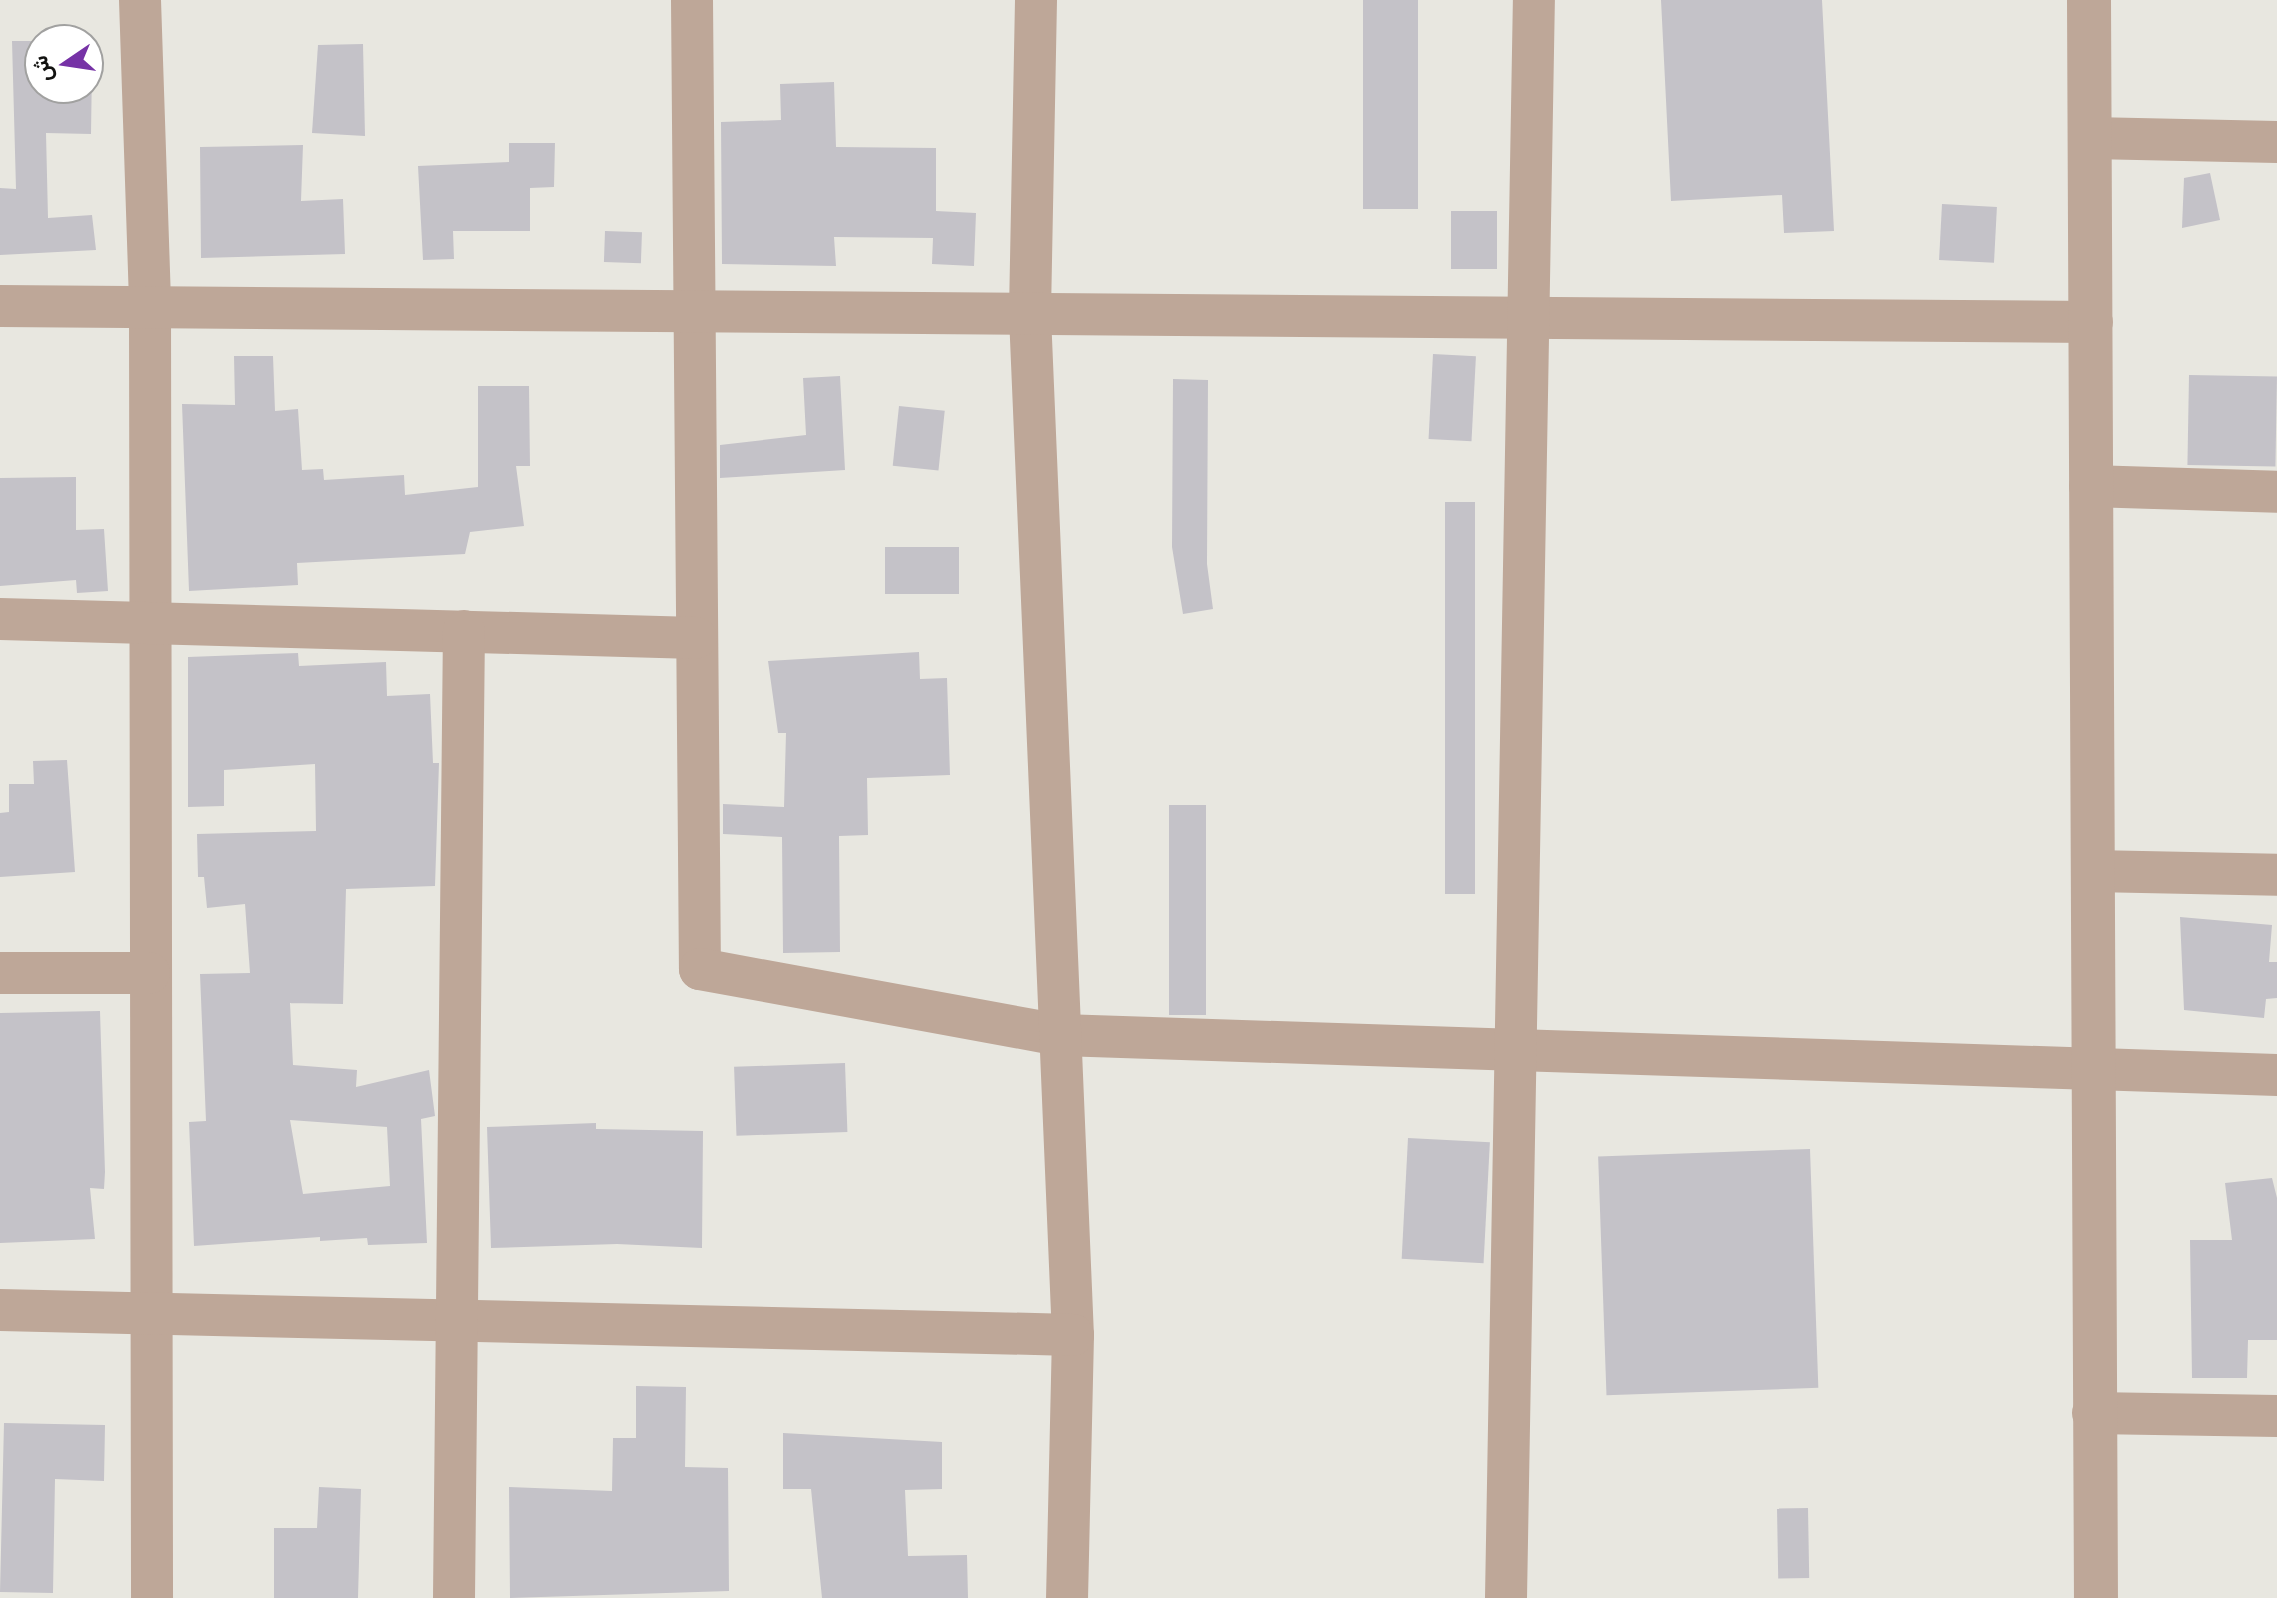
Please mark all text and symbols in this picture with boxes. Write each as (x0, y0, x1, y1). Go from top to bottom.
north arrow (24, 24, 104, 104)
text: ش (27, 53, 57, 85)

